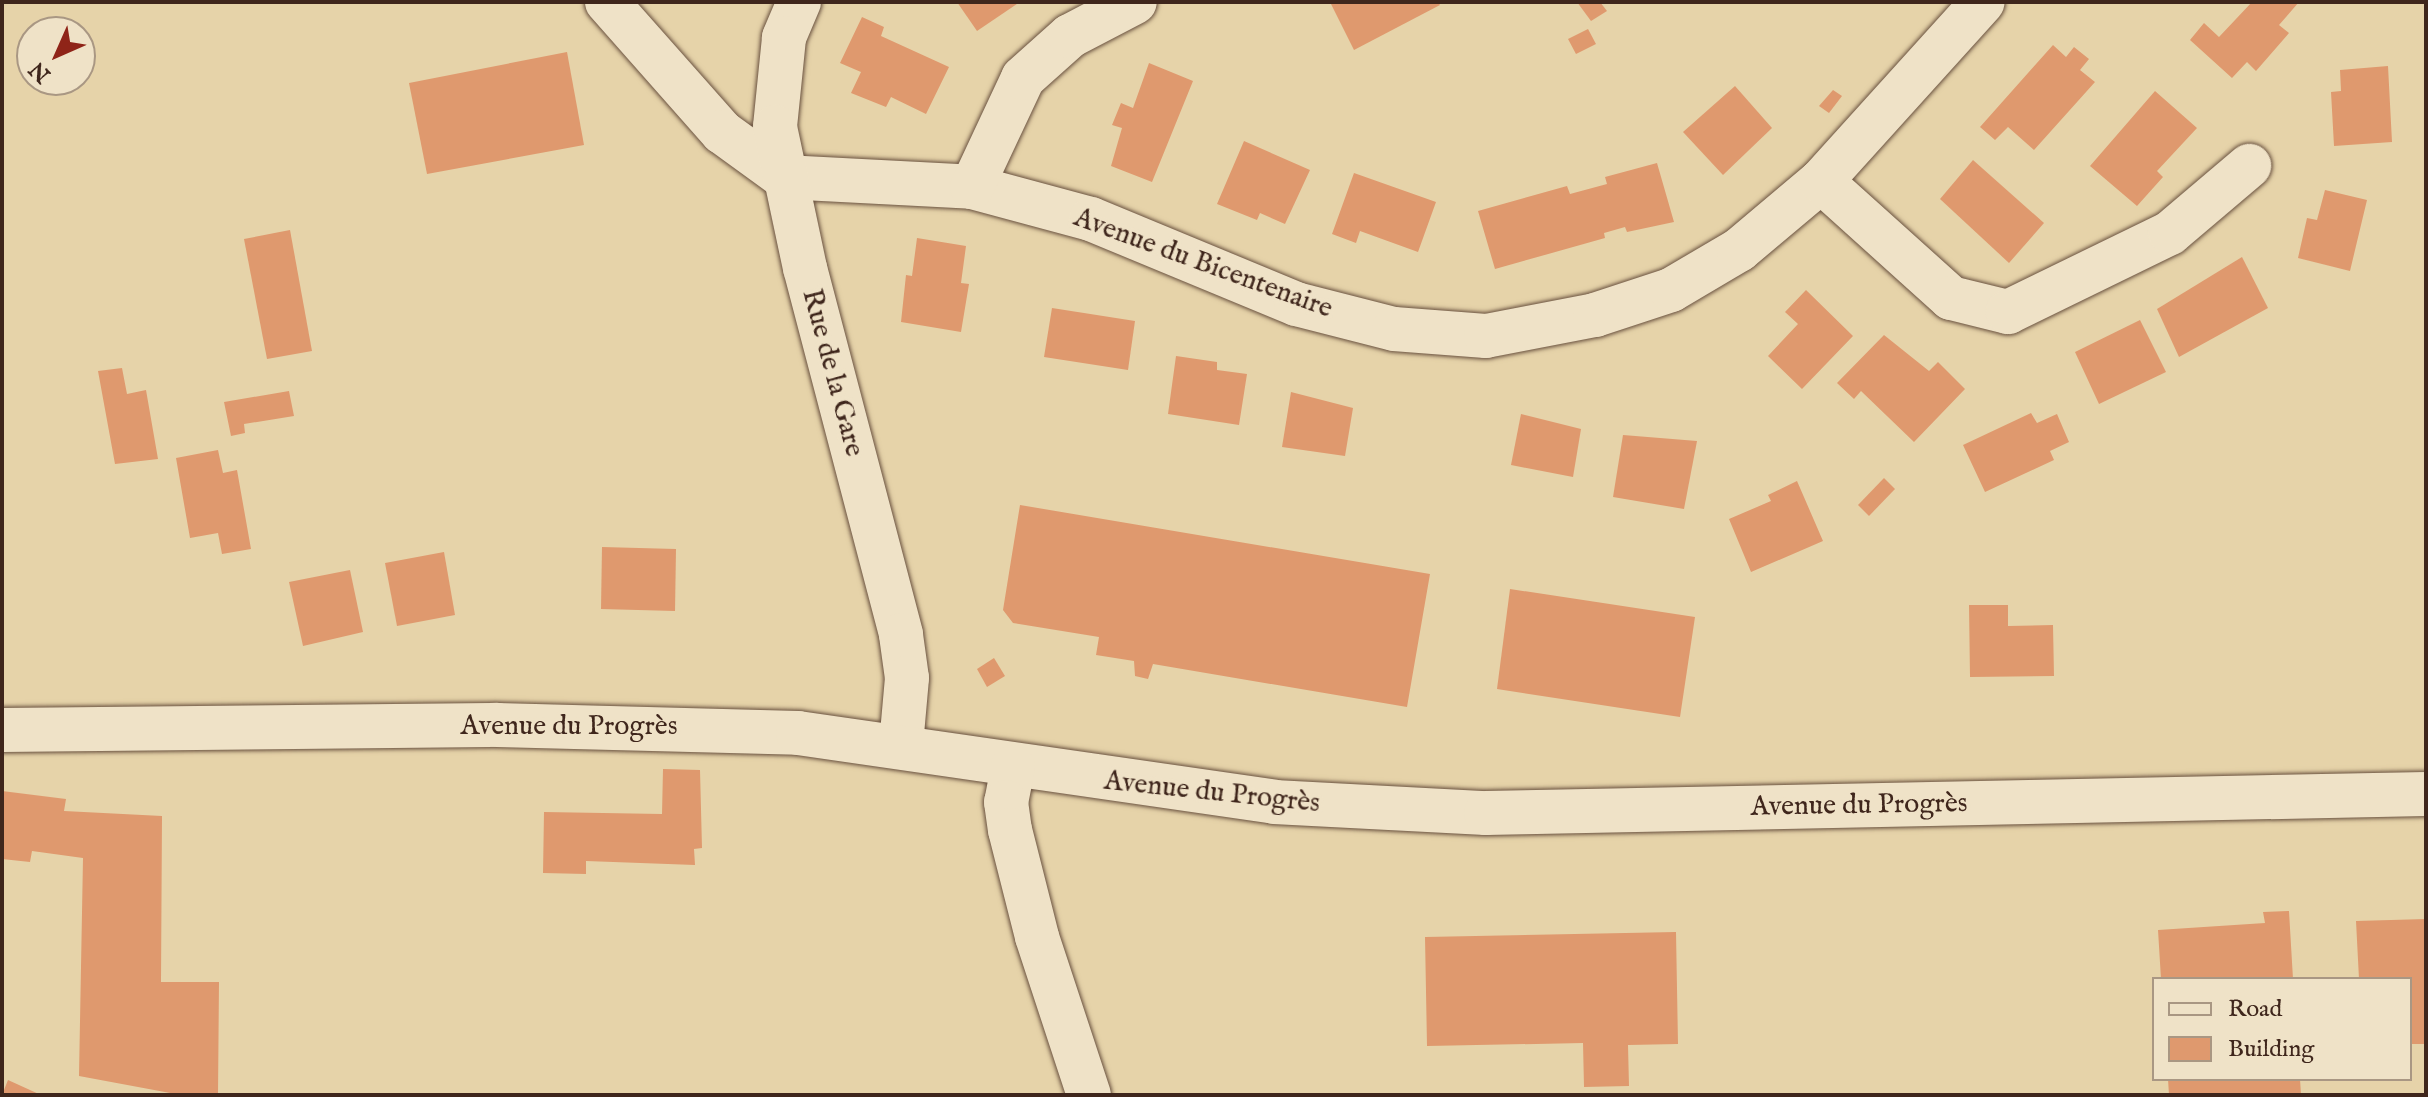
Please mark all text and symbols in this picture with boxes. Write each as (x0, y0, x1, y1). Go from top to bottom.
north arrow (16, 16, 96, 96)
text: N (24, 55, 57, 88)
street label: Avenue du Bicentenaire (1069, 202, 1337, 326)
street label: Rue de la Gare (794, 286, 870, 460)
street label: Avenue du Progrès (461, 710, 677, 744)
street label: Avenue du Progrès (1102, 765, 1322, 821)
street label: Avenue du Progrès (1750, 787, 1968, 825)
legend (2152, 977, 2412, 1081)
text: Road (2228, 994, 2282, 1025)
text: Building (2228, 1034, 2314, 1065)

